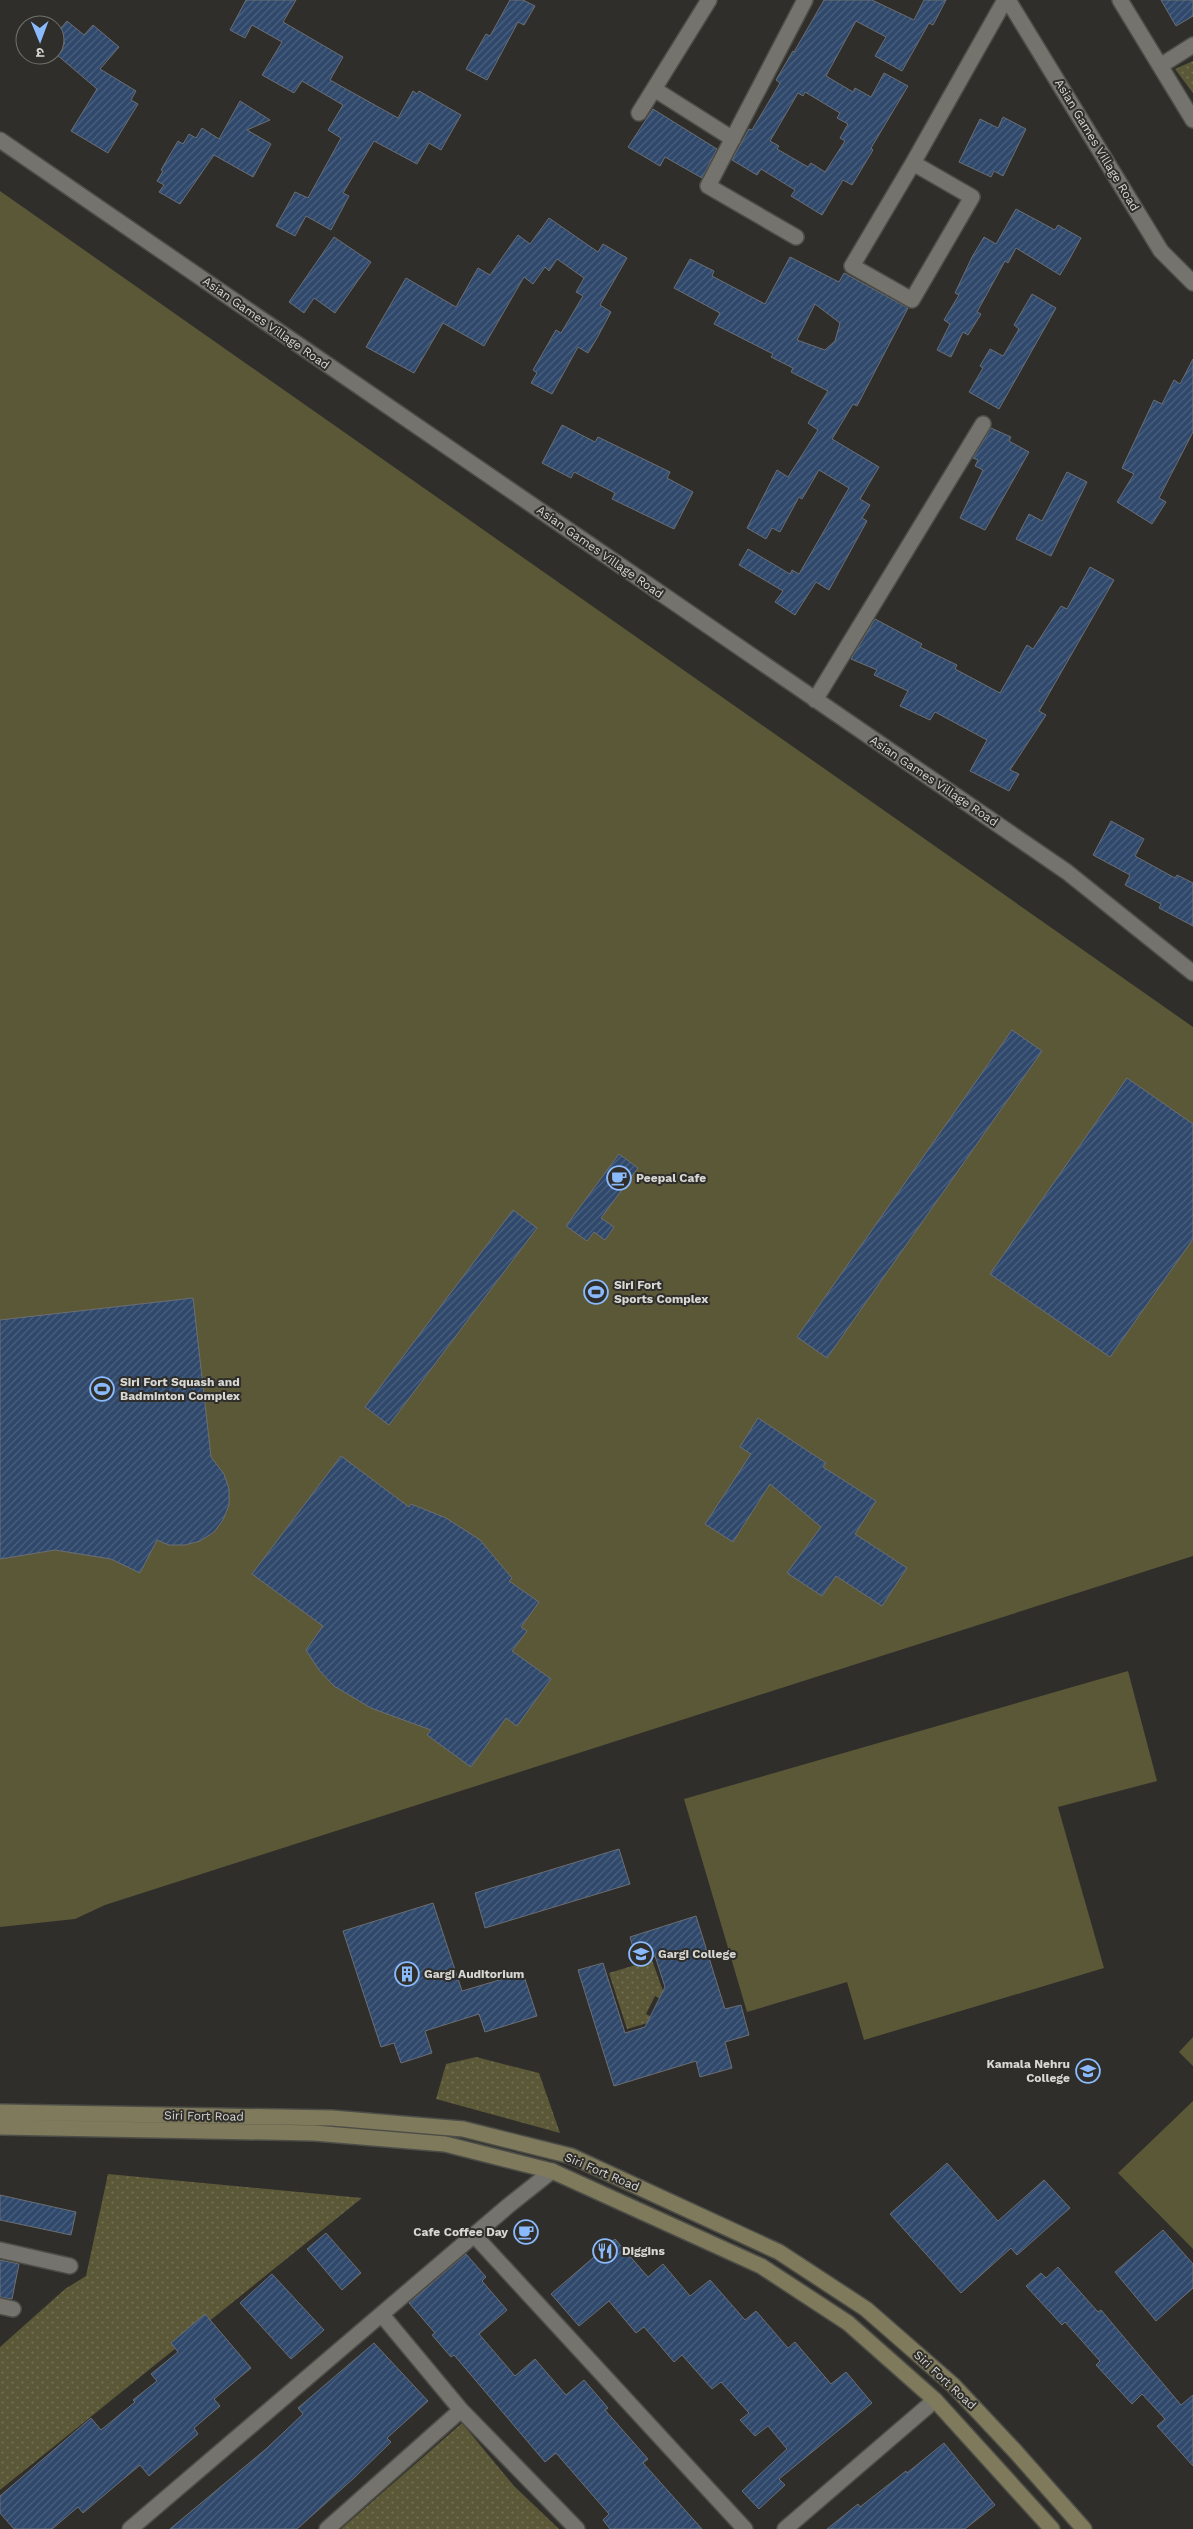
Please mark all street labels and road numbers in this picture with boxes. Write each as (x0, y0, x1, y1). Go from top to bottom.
street label: Asian Games Village Road (1052, 77, 1142, 213)
street label: Asian Games Village Road (200, 274, 332, 372)
street label: Asian Games Village Road (534, 503, 666, 601)
street label: Asian Games Village Road (867, 733, 1001, 829)
street label: Siri Fort Road (164, 2108, 244, 2124)
street label: Siri Fort Road (563, 2150, 641, 2194)
street label: Siri Fort Road (911, 2348, 979, 2412)

